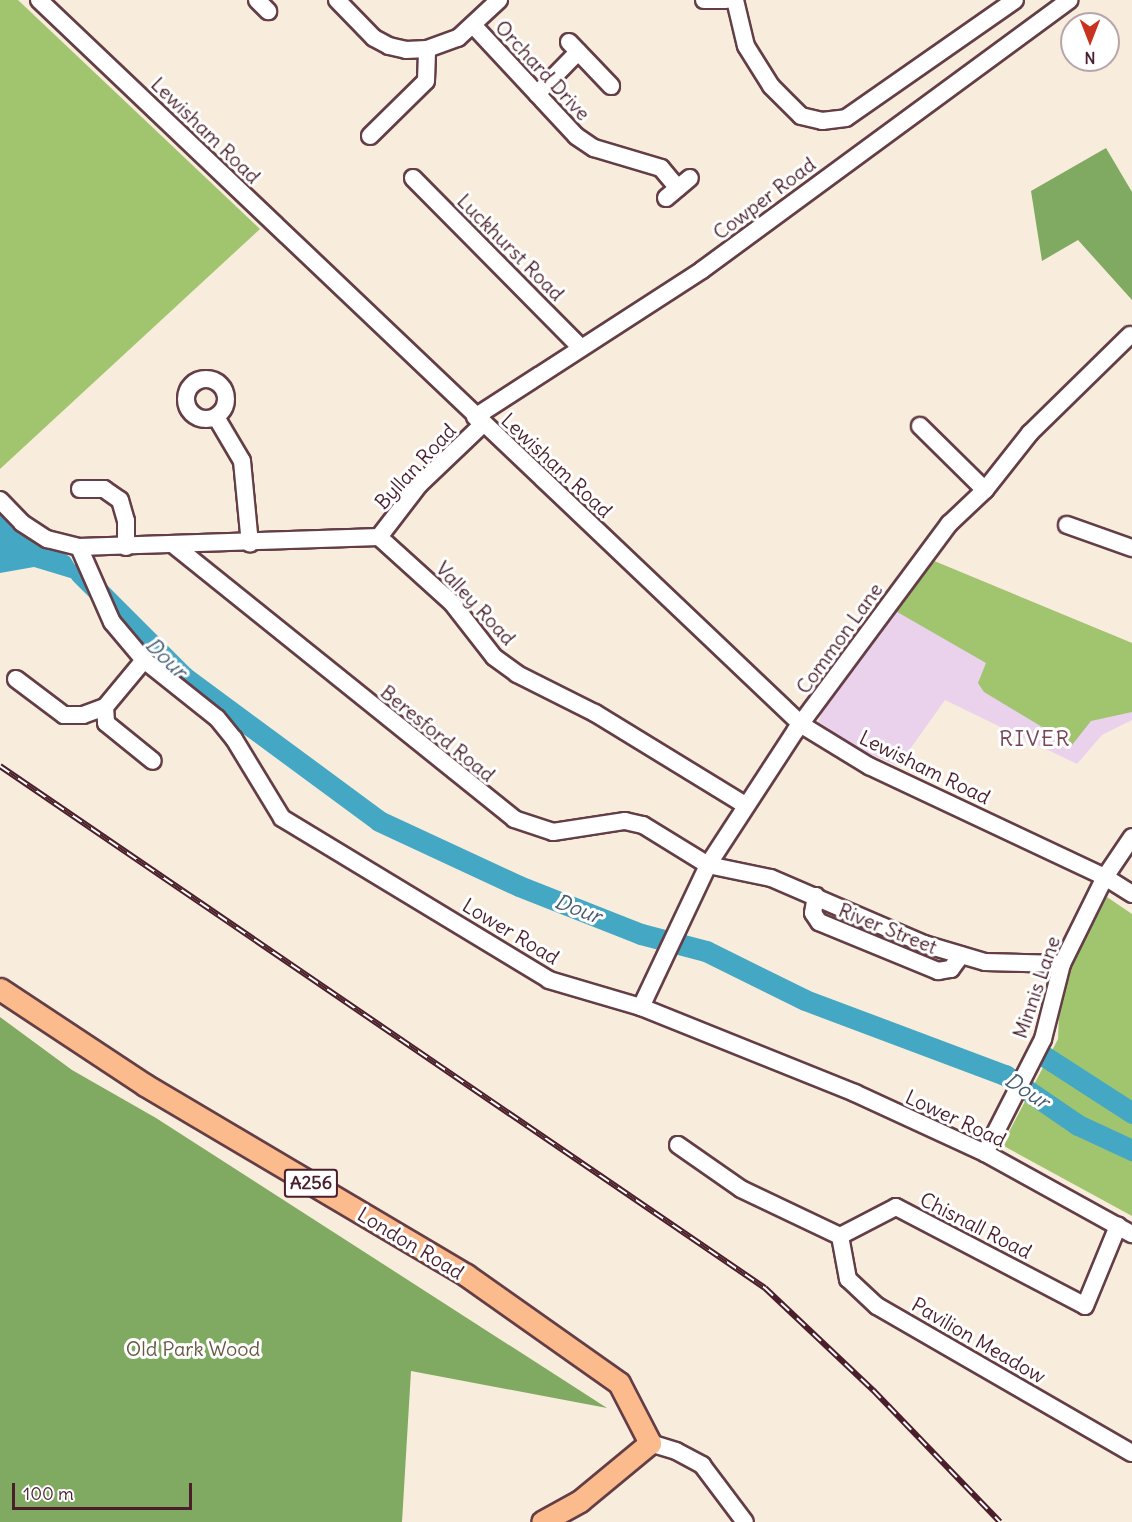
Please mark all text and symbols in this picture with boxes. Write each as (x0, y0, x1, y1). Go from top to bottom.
north arrow (1060, 12, 1120, 72)
street label: Orchard Drive (490, 15, 596, 125)
text: N (1084, 48, 1096, 68)
street label: Lewisham Road (146, 72, 266, 188)
street label: Cowper Road (708, 152, 820, 244)
street label: Luckhurst Road (453, 189, 569, 305)
street label: Lewisham Road (497, 408, 617, 522)
street label: Byllan Road (369, 418, 461, 514)
street label: Valley Road (431, 556, 521, 650)
street label: Common Lane (791, 578, 887, 698)
water label: Dour (140, 632, 192, 684)
street label: Beresford Road (376, 680, 500, 786)
street label: Lewisham Road (856, 725, 994, 809)
district label: RIVER (999, 726, 1071, 752)
water label: Dour (551, 889, 605, 929)
street label: Lower Road (458, 893, 564, 969)
street label: River Street (835, 897, 941, 959)
street label: Minnis Lane (1007, 933, 1065, 1041)
water label: Dour (1000, 1067, 1054, 1115)
street label: Lower Road (902, 1084, 1010, 1152)
road number: A256 (282, 1168, 340, 1198)
street label: Chisnall Road (916, 1187, 1036, 1263)
street label: London Road (354, 1202, 468, 1284)
street label: Pavilion Meadow (908, 1292, 1050, 1388)
park label: Old Park Wood (126, 1336, 260, 1360)
scale bar (15, 1471, 195, 1509)
text: 100 m (23, 1482, 74, 1505)

